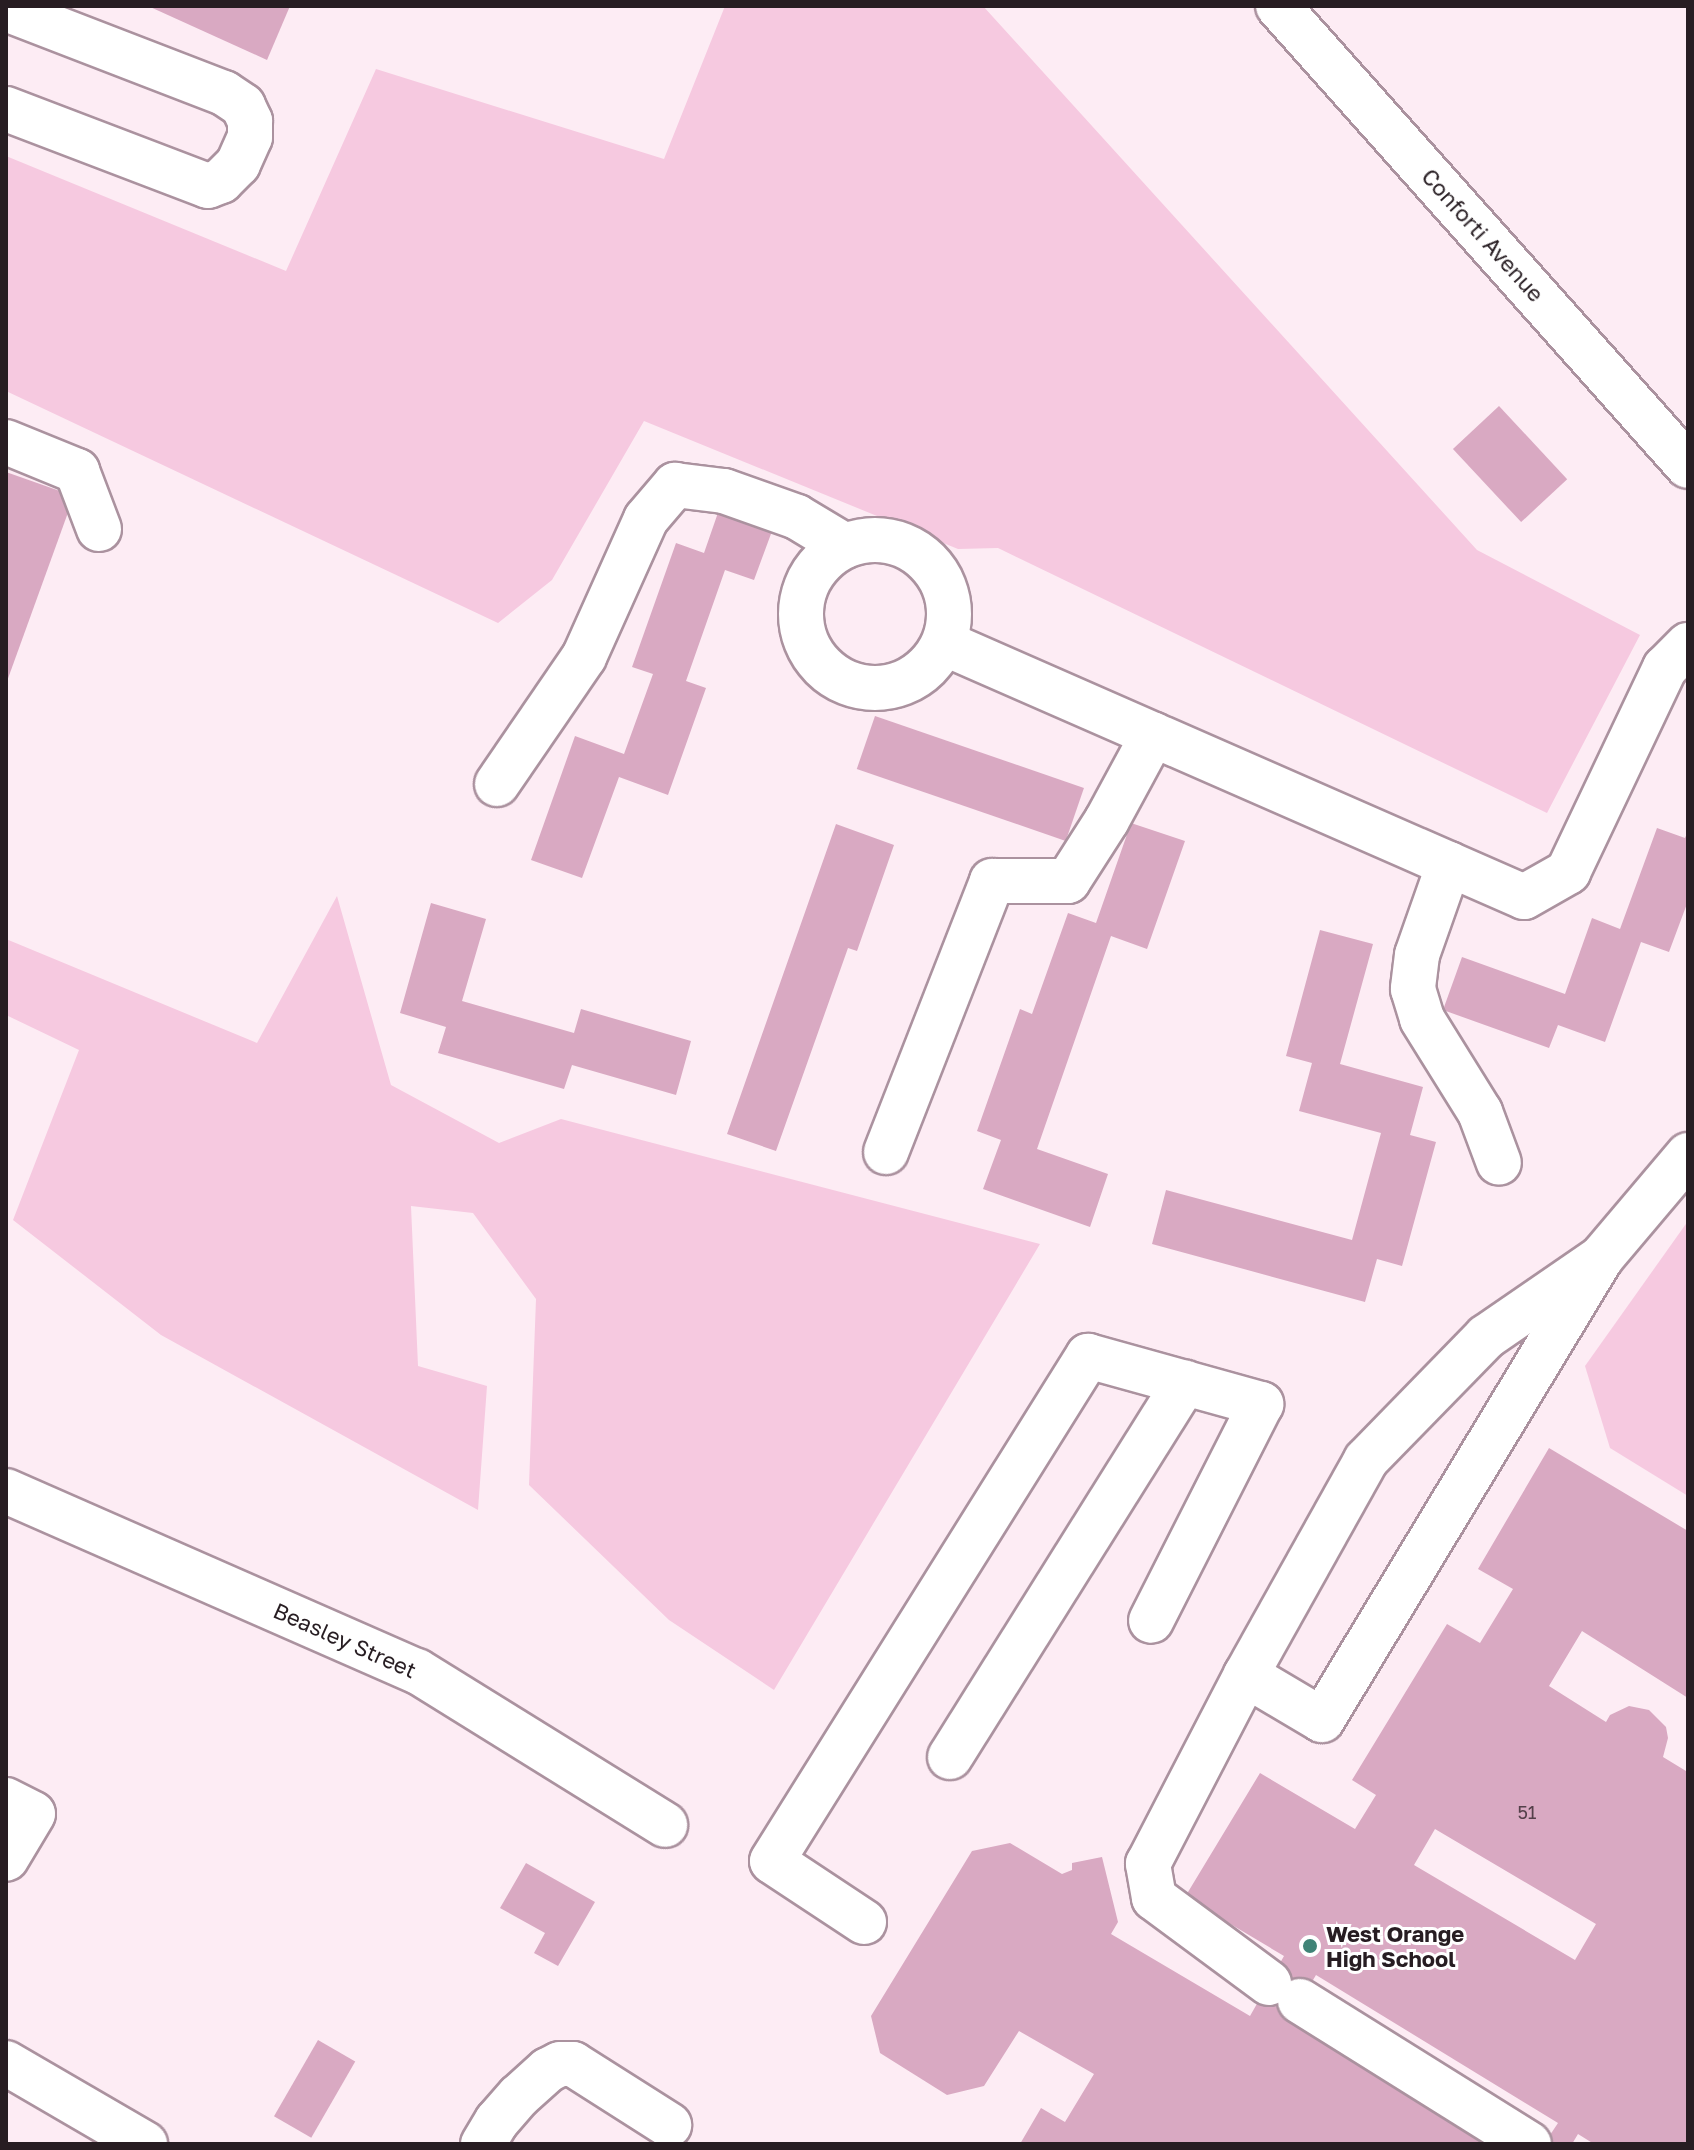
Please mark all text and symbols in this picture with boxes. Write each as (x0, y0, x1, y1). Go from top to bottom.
street label: Conforti Avenue (1416, 163, 1550, 307)
street label: Beasley Street (269, 1597, 421, 1683)
house number: 51 (1517, 1801, 1537, 1823)
place label: West Orange High School (1326, 1920, 1464, 1972)
marker: West Orange High School (1301, 1937, 1319, 1955)

